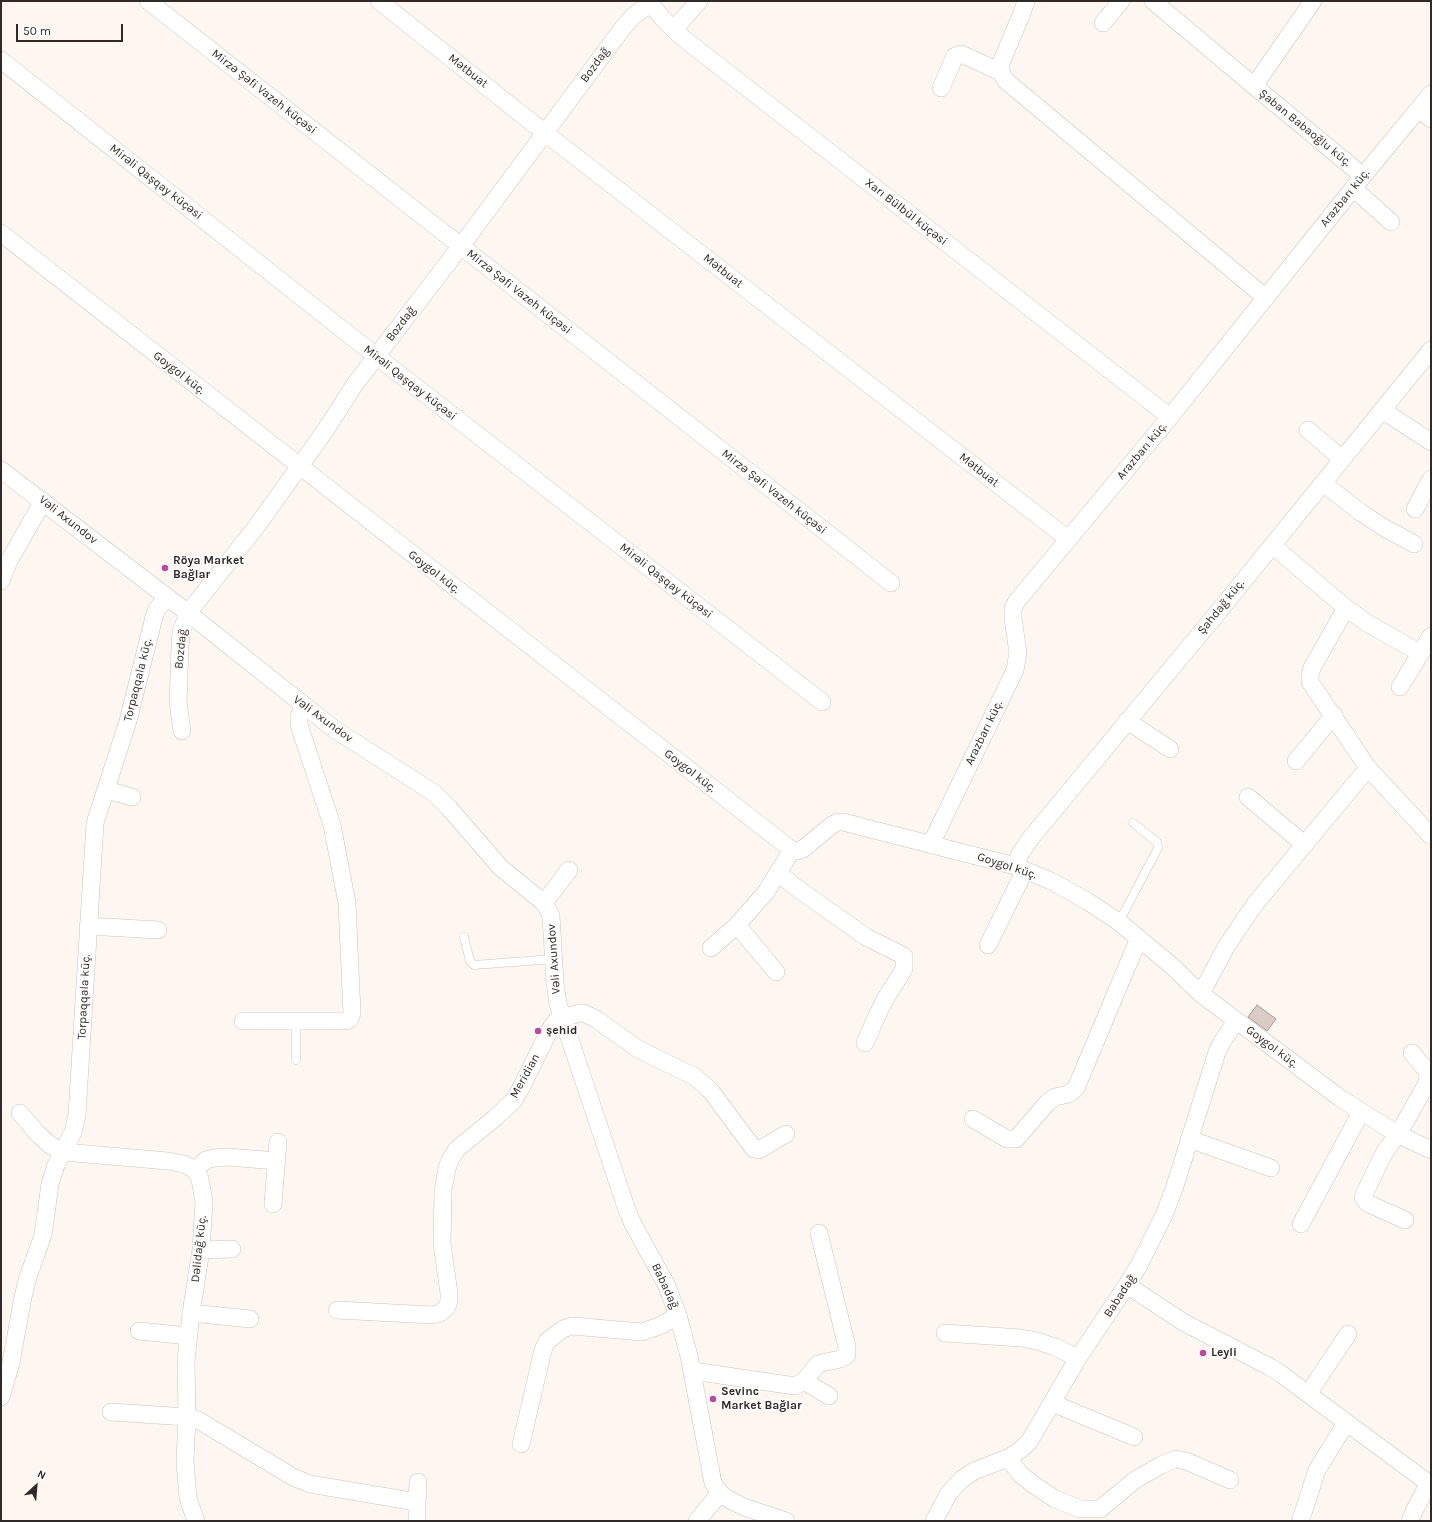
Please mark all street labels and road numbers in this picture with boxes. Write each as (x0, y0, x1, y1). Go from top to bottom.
street label: Bozdağ (577, 45, 613, 85)
street label: Mirzə Şəfi Vazeh küçəsi (209, 46, 319, 138)
street label: Mətbuat (445, 51, 491, 91)
street label: Şaban Babaoğlu küç. (1256, 86, 1354, 170)
street label: Mirəli Qaşqay küçəsi (107, 141, 205, 223)
street label: Arazbarı küç. (1317, 166, 1373, 230)
street label: Xarı Bülbül küçəsi (862, 175, 950, 249)
street label: Mirzə Şəfi Vazeh küçəsi (464, 246, 574, 338)
street label: Mətbuat (700, 251, 746, 291)
street label: Bozdağ (383, 304, 419, 344)
street label: Mirəli Qaşqay küçəsi (361, 342, 459, 424)
street label: Goygol küç. (150, 348, 208, 398)
street label: Arazbarı küç. (1114, 419, 1170, 483)
street label: Mirzə Şəfi Vazeh küçəsi (719, 446, 829, 538)
street label: Mətbuat (956, 450, 1002, 490)
street label: Vəli Axundov (36, 493, 100, 547)
street label: Mirəli Qaşqay küçəsi (617, 540, 715, 622)
street label: Goygol küç. (405, 547, 463, 597)
street label: Şahdağ küç. (1194, 577, 1248, 637)
street label: Bozdağ (172, 628, 190, 670)
street label: Torpaqqala küç. (121, 637, 155, 723)
street label: Vəli Axundov (290, 692, 356, 746)
street label: Arazbarı küç. (962, 698, 1006, 768)
street label: Goygol küç. (661, 746, 719, 796)
street label: Goygol küç. (975, 850, 1039, 882)
street label: Vəli Axundov (544, 923, 564, 995)
street label: Torpaqqala küç. (75, 954, 93, 1040)
street label: Goygol küç. (1243, 1023, 1301, 1071)
street label: Meridian (507, 1051, 543, 1101)
street label: Dəlidağ küç. (188, 1215, 210, 1283)
street label: Babadağ (648, 1261, 682, 1311)
street label: Babadağ (1101, 1272, 1139, 1320)

